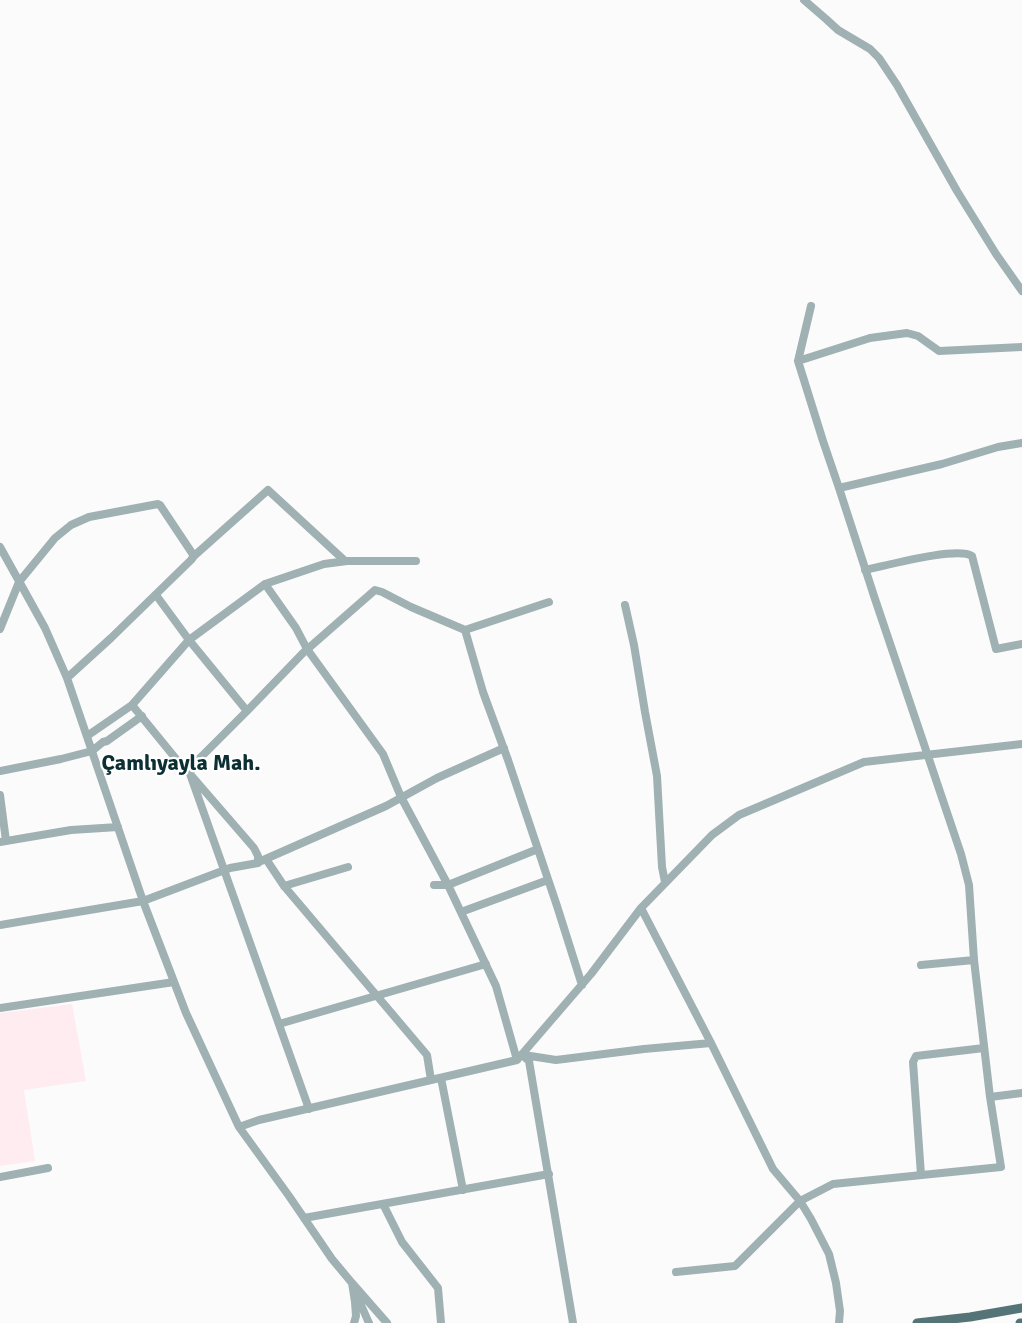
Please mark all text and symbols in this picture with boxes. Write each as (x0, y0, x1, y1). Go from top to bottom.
district label: Çamlıyayla Mah. (101, 751, 261, 777)

